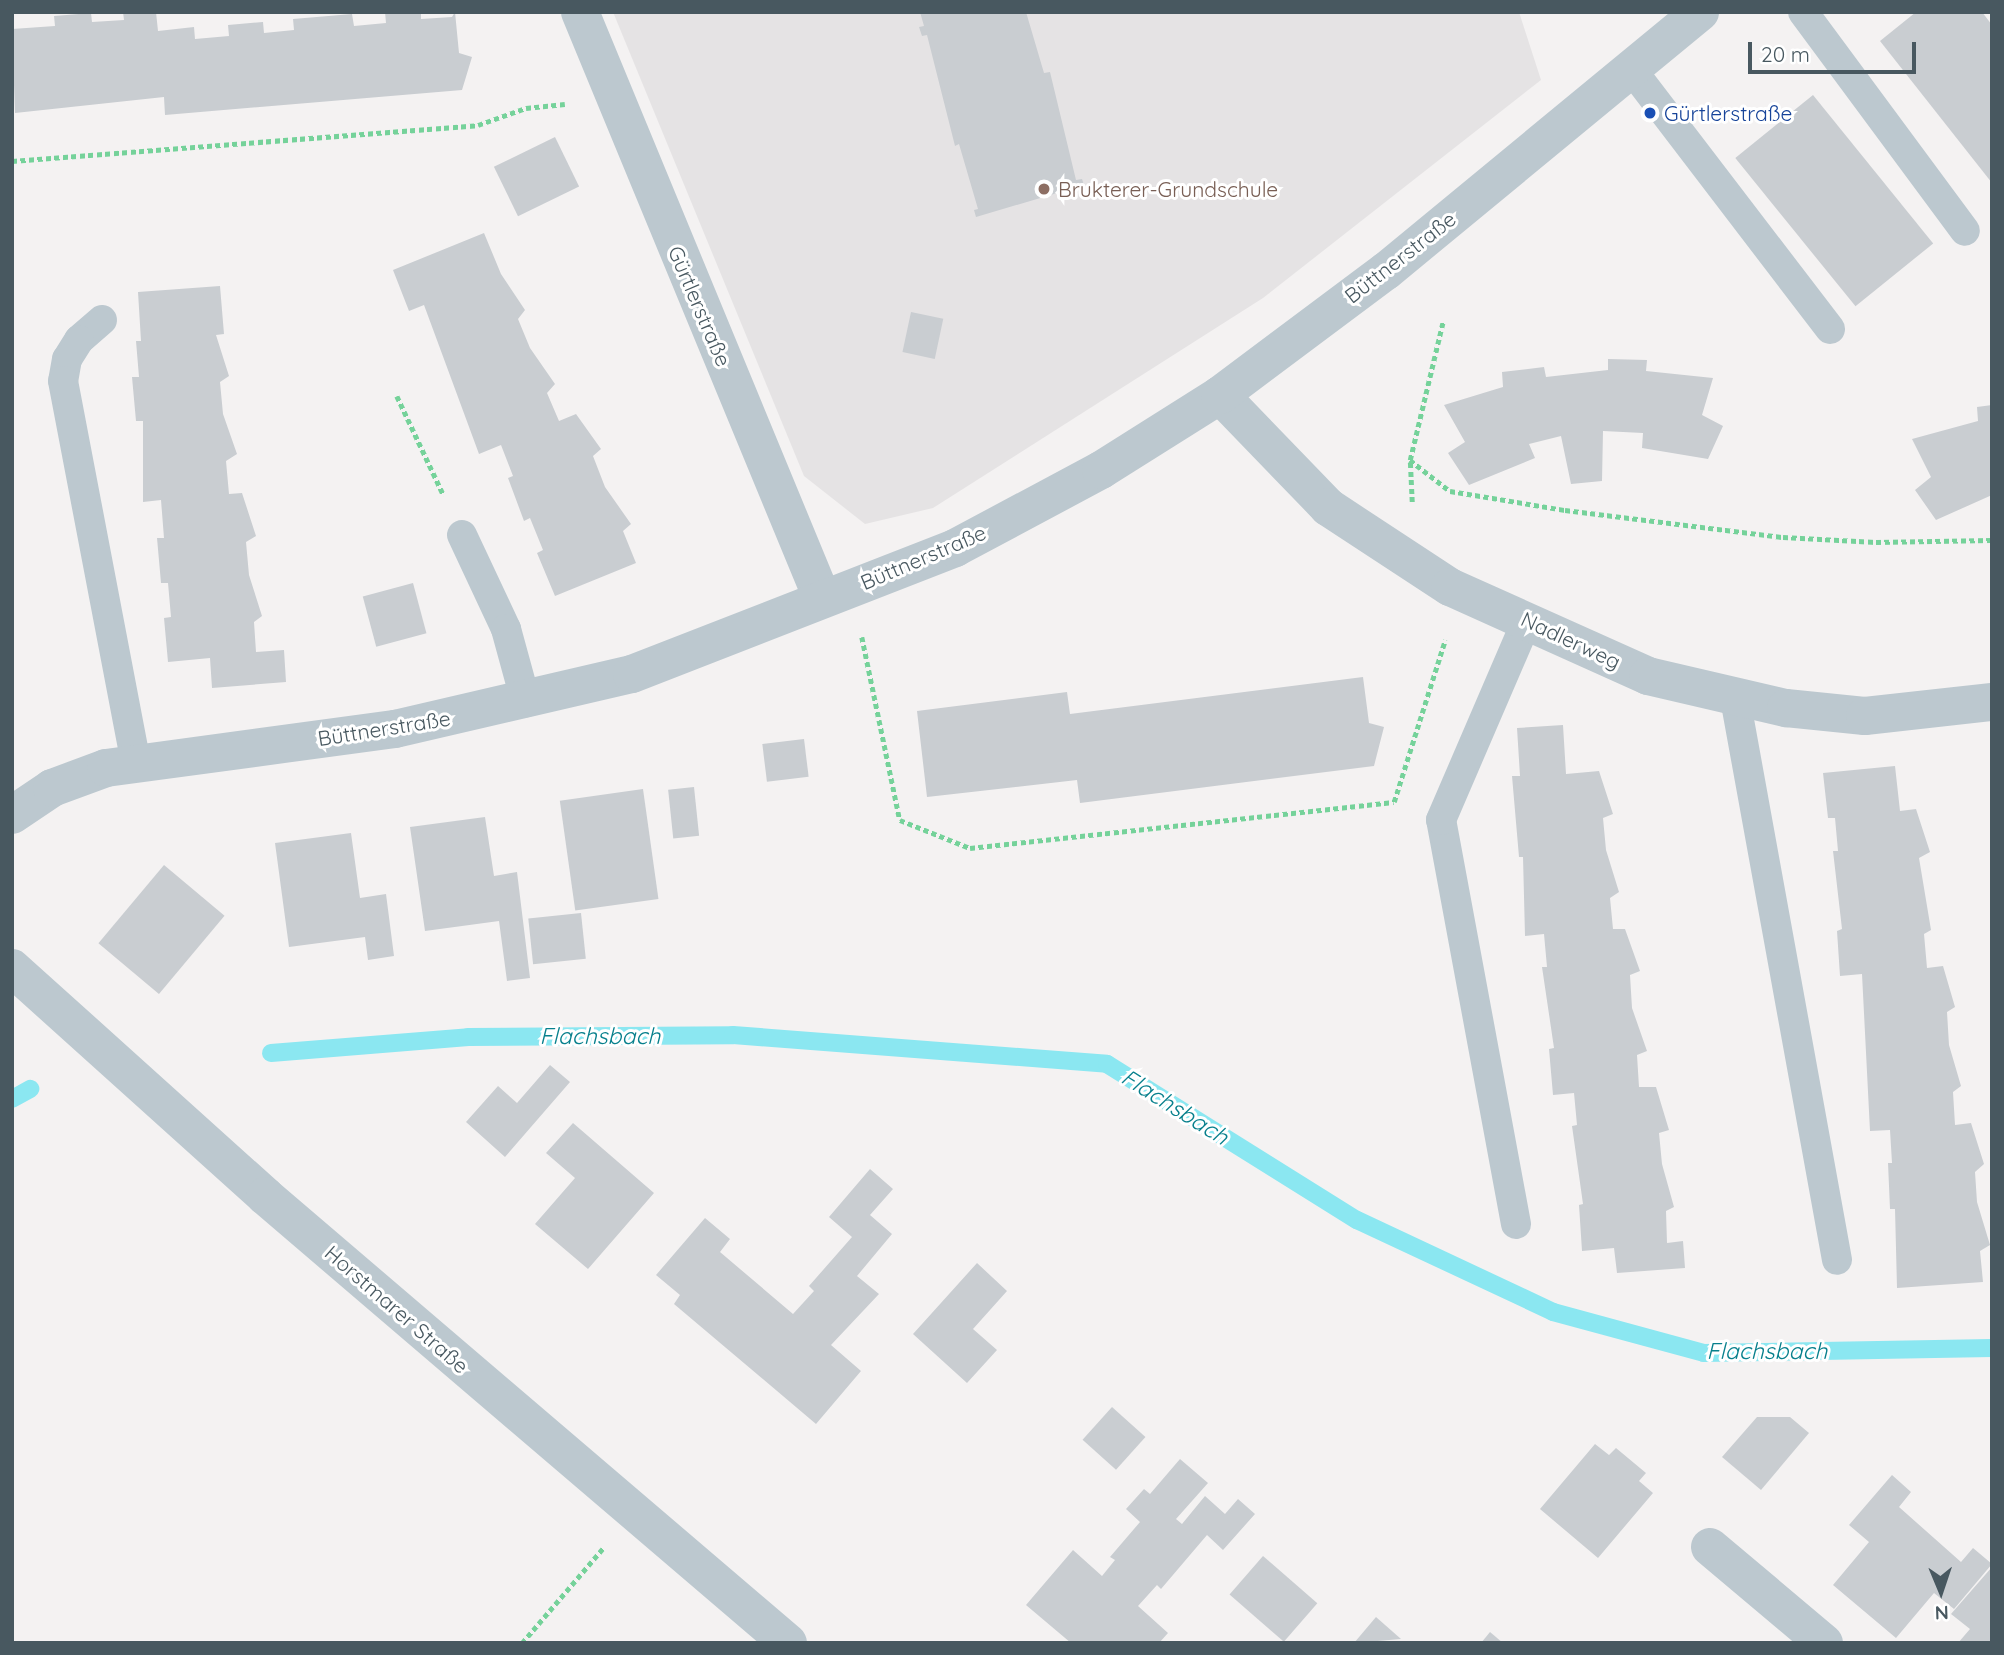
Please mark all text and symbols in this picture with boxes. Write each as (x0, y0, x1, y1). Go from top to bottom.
scale bar (1752, 28, 1920, 72)
text: 20 m (1761, 41, 1810, 67)
place label: Gürtlerstraße (1664, 100, 1792, 126)
marker: Gürtlerstraße (1642, 105, 1658, 121)
place label: Brukterer-Grundschule (1058, 176, 1278, 202)
marker: Brukterer-Grundschule (1036, 181, 1052, 197)
street label: Büttnerstraße (1339, 206, 1461, 308)
street label: Gürtlerstraße (663, 242, 737, 370)
street label: Büttnerstraße (856, 519, 990, 595)
street label: Nadlerweg (1517, 606, 1625, 674)
street label: Büttnerstraße (316, 705, 452, 751)
water label: Flachsbach (540, 1022, 660, 1050)
water label: Flachsbach (1116, 1063, 1234, 1151)
street label: Horstmarer Straße (320, 1240, 474, 1378)
water label: Flachsbach (1707, 1337, 1827, 1365)
north arrow (1906, 1557, 1976, 1627)
text: N (1934, 1601, 1949, 1625)

